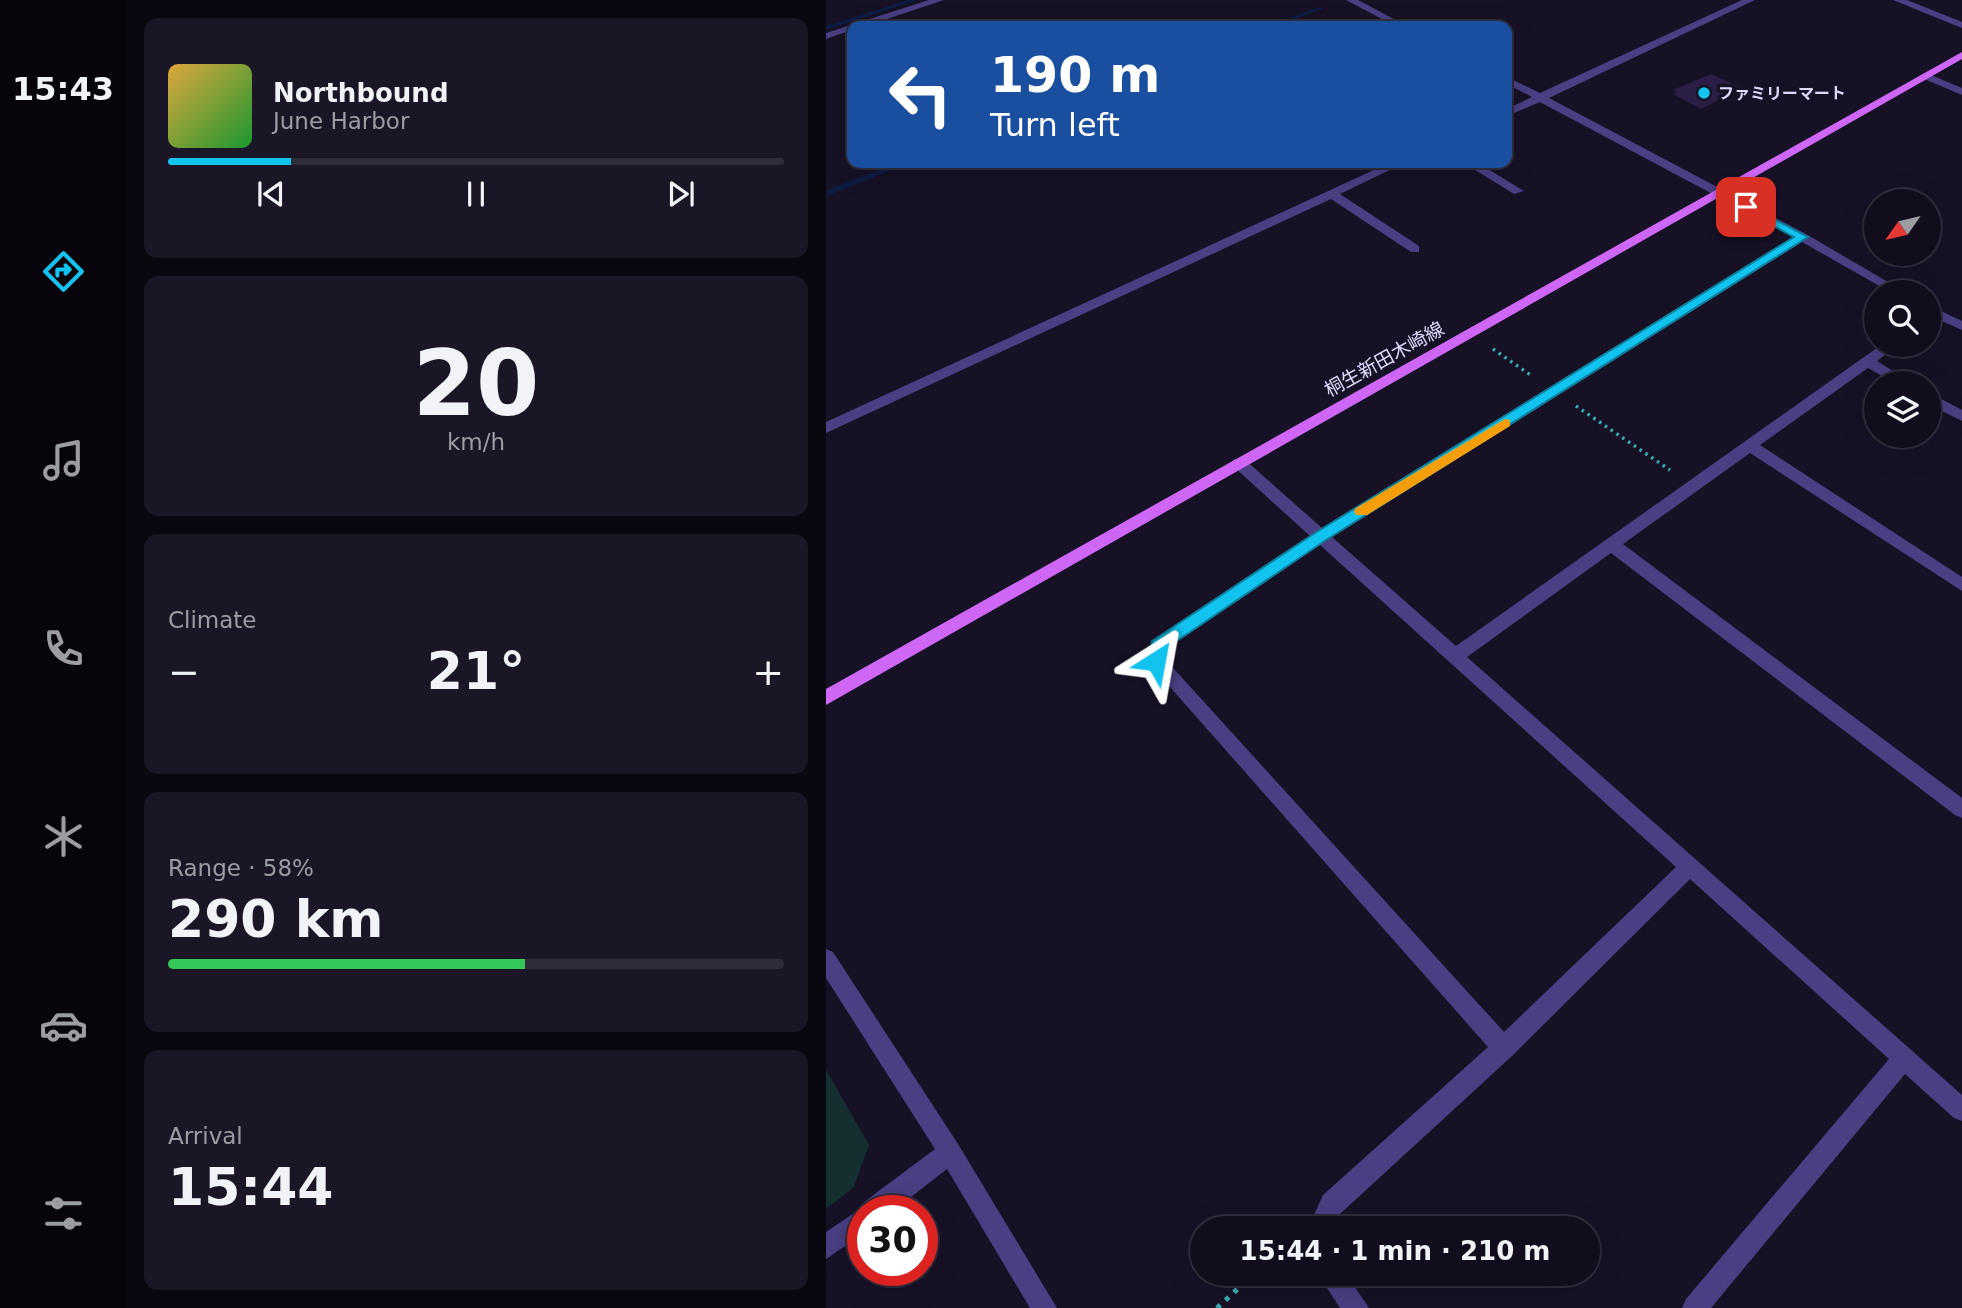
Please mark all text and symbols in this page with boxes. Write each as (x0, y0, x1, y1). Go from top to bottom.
text: 190 m (990, 47, 1160, 104)
icon: left (875, 49, 966, 140)
text: 15:43 (12, 70, 114, 108)
text: Northbound (273, 78, 449, 108)
place label: ファミリーマート (1718, 84, 1846, 103)
marker: ファミリーマート (1696, 85, 1712, 101)
text: Turn left (990, 106, 1120, 144)
text: June Harbor (273, 108, 409, 134)
icon: previous (252, 175, 290, 213)
icon: pause (457, 175, 495, 213)
icon: next (662, 175, 700, 213)
pin (1716, 177, 1776, 237)
icon: arrive (1727, 188, 1765, 226)
north arrow (1864, 189, 1941, 266)
map controls (1864, 189, 1941, 448)
icon: directions (39, 247, 88, 296)
button: search (1864, 280, 1941, 357)
street label: 桐生新田木崎線 (1320, 317, 1448, 401)
text: 20 (413, 331, 539, 436)
button: layers (1864, 371, 1941, 448)
text: km/h (447, 429, 505, 455)
icon: music (39, 436, 88, 485)
text: Climate (168, 607, 257, 633)
icon: phone (39, 624, 88, 673)
position arrow (1119, 624, 1193, 698)
text: 21° (427, 641, 525, 701)
text: − (168, 650, 200, 694)
text: + (752, 650, 784, 694)
icon: climate (39, 812, 88, 861)
text: Range · 58% (168, 855, 314, 881)
text: 290 km (168, 889, 383, 949)
icon: car (39, 1001, 88, 1050)
text: Arrival (168, 1123, 243, 1149)
text: 15:44 (168, 1157, 334, 1217)
icon: filters (39, 1189, 88, 1238)
speed limit sign: 30 (847, 1195, 938, 1286)
text: 15:44 · 1 min · 210 m (1240, 1236, 1550, 1266)

